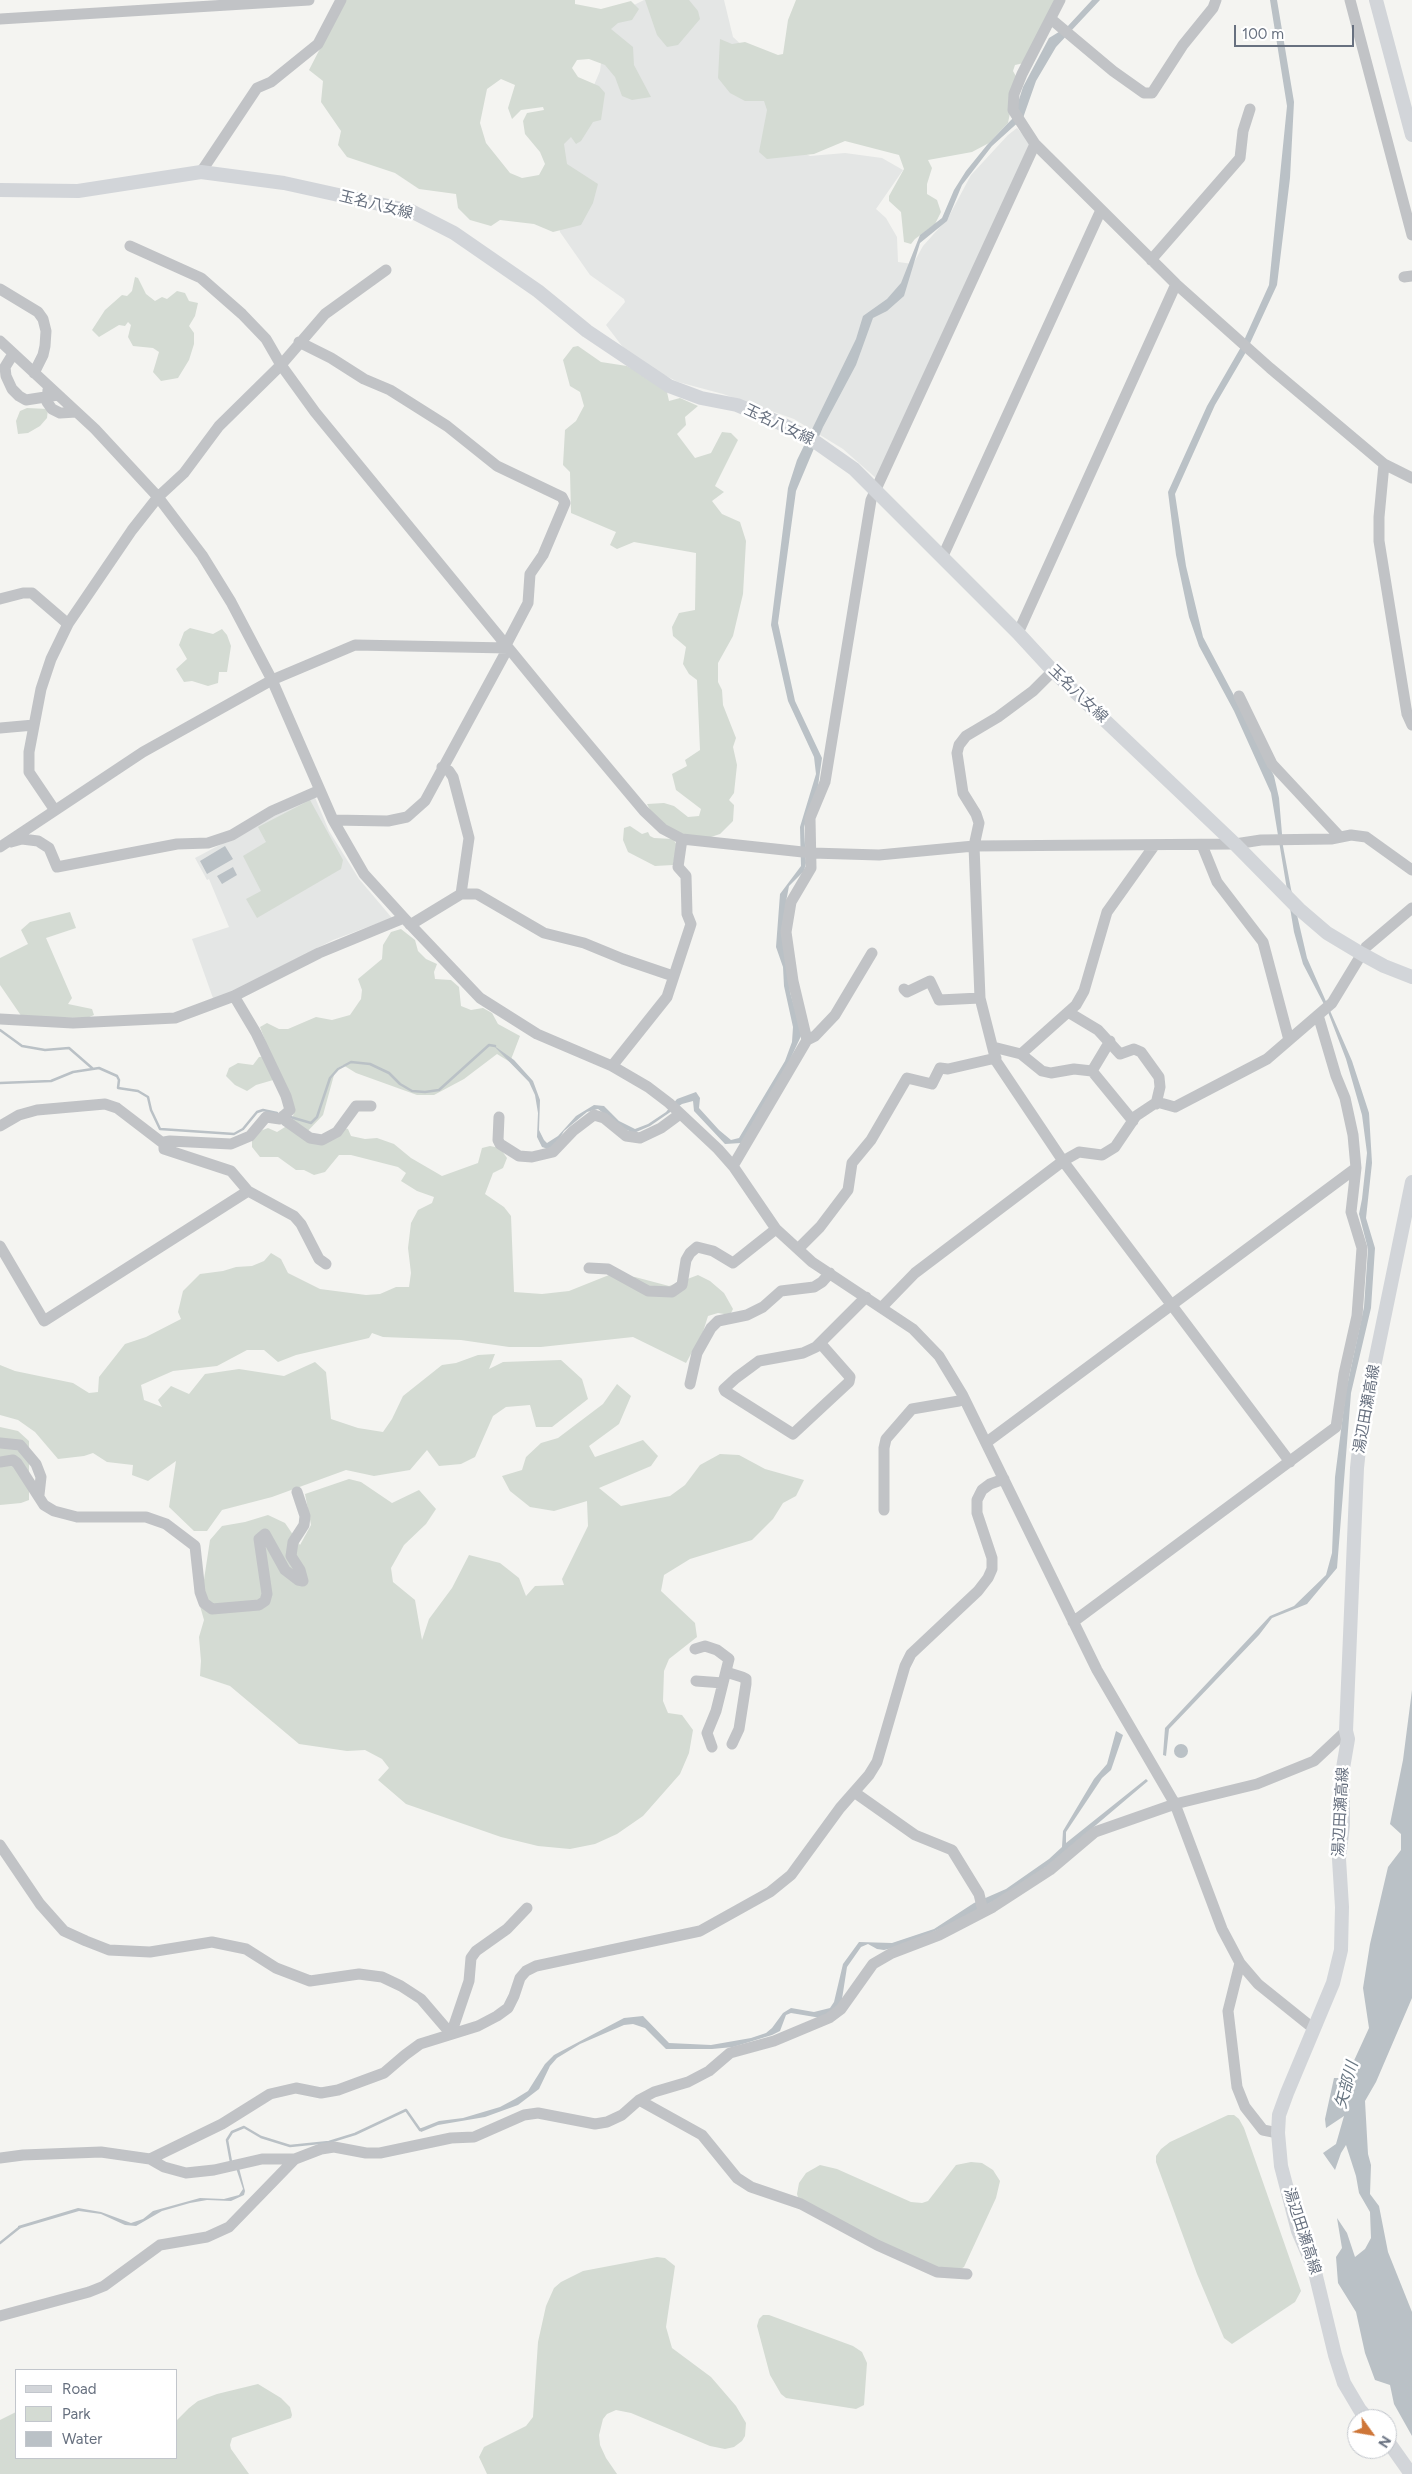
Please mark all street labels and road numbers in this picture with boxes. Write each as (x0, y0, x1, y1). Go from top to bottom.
street label: 玉名八女線 (337, 187, 415, 223)
street label: 玉名八女線 (741, 401, 817, 449)
street label: 玉名八女線 (1045, 661, 1111, 727)
street label: 湯辺田瀬高線 (1350, 1363, 1384, 1455)
street label: 湯辺田瀬高線 (1330, 1767, 1352, 1857)
street label: 湯辺田瀬高線 (1280, 2185, 1324, 2277)

